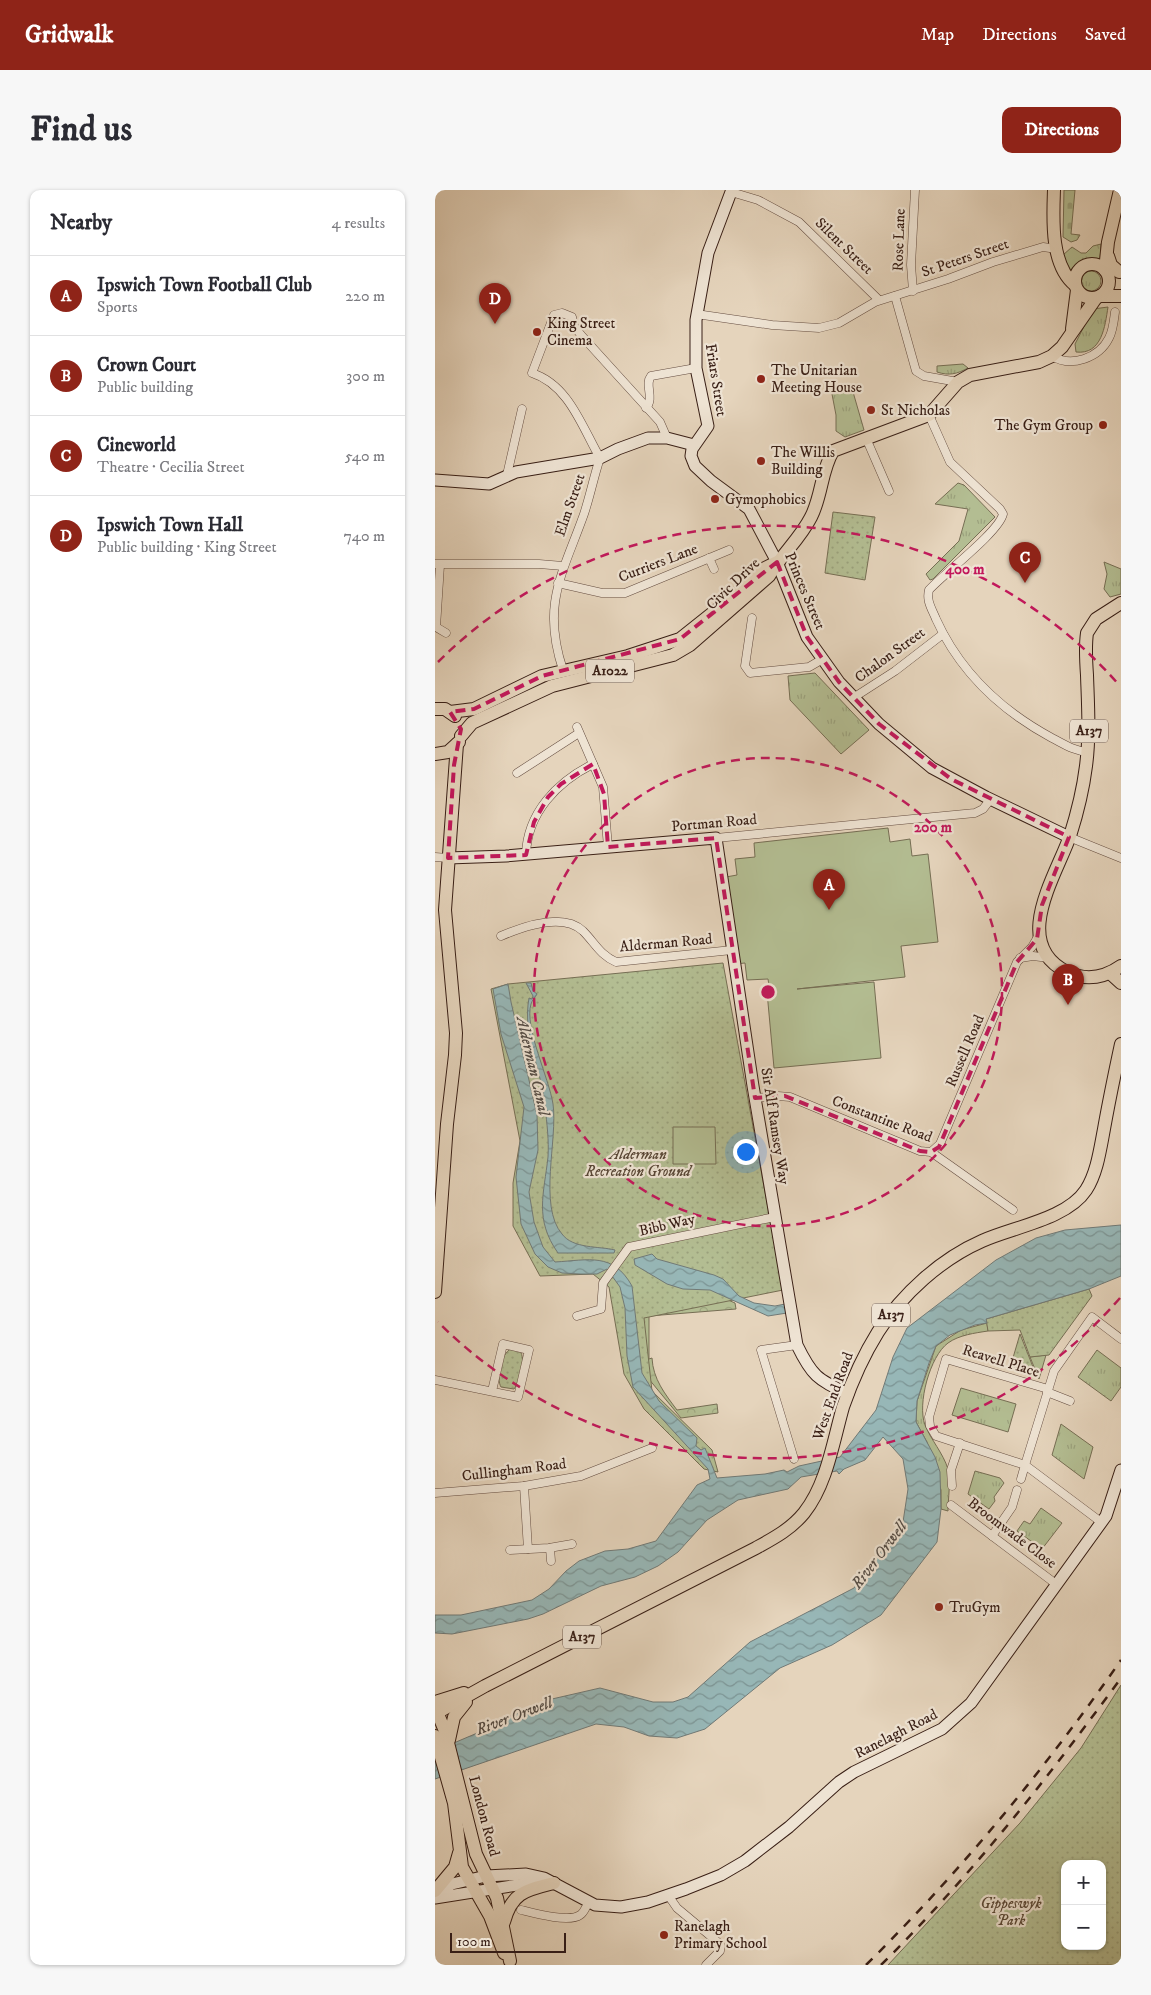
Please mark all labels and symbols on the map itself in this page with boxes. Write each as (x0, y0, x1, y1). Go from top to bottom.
street label: Rose Lane (888, 208, 910, 272)
street label: Silent Street (811, 214, 877, 279)
street label: St Peters Street (919, 234, 1011, 282)
pin: D (479, 283, 511, 324)
place label: King Street Cinema (547, 314, 615, 350)
marker: King Street Cinema (531, 326, 543, 338)
street label: Friars Street (701, 342, 731, 418)
place label: The Unitarian Meeting House (771, 361, 862, 397)
marker: The Unitarian Meeting House (755, 373, 767, 385)
place label: St Nicholas (881, 401, 950, 420)
marker: St Nicholas (865, 404, 877, 416)
place label: The Gym Group (994, 416, 1093, 435)
marker: The Gym Group (1097, 419, 1109, 431)
place label: The Willis Building (771, 443, 835, 479)
marker: The Willis Building (755, 455, 767, 467)
street label: Elm Street (550, 471, 590, 539)
place label: Gymophobics (725, 490, 806, 509)
marker: Gymophobics (709, 493, 721, 505)
street label: Curriers Lane (616, 539, 700, 587)
pin: C (1009, 542, 1041, 583)
street label: Princes Street (780, 549, 830, 633)
street label: Civic Drive (702, 554, 764, 614)
text: 400 m (944, 560, 985, 579)
street label: Chalon Street (851, 623, 929, 687)
road number: A1022 (586, 660, 634, 682)
road number: A137 (1070, 720, 1108, 742)
street label: Portman Road (670, 810, 758, 836)
text: 200 m (914, 818, 953, 837)
pin: A (813, 869, 845, 910)
street label: Alderman Road (619, 929, 714, 957)
pin: B (1052, 964, 1084, 1005)
centre of rings (759, 983, 777, 1001)
street label: Russell Road (941, 1012, 989, 1090)
water label: Alderman Canal (511, 1013, 554, 1119)
street label: Sir Alf Ramsey Way (756, 1066, 794, 1187)
street label: Constantine Road (829, 1091, 935, 1147)
your location (733, 1139, 759, 1165)
park label: Alderman Recreation Ground (584, 1145, 694, 1181)
street label: Bibb Way (637, 1209, 698, 1241)
road number: A137 (872, 1304, 910, 1326)
street label: Reavell Place (960, 1340, 1042, 1382)
street label: West End Road (808, 1349, 858, 1444)
street label: Cullingham Road (461, 1454, 568, 1486)
street label: Broomwade Close (964, 1493, 1060, 1573)
water label: River Orwell (846, 1515, 912, 1594)
place label: TruGym (949, 1598, 1001, 1617)
marker: TruGym (933, 1601, 945, 1613)
road number: A137 (563, 1625, 601, 1648)
water label: River Orwell (472, 1692, 557, 1740)
street label: Ranelagh Road (851, 1705, 941, 1763)
street label: London Road (464, 1774, 504, 1859)
park label: Gippeswyk Park (981, 1894, 1042, 1930)
place label: Ranelagh Primary School (674, 1917, 767, 1953)
marker: Ranelagh Primary School (658, 1929, 670, 1941)
scale bar (450, 1930, 566, 1953)

